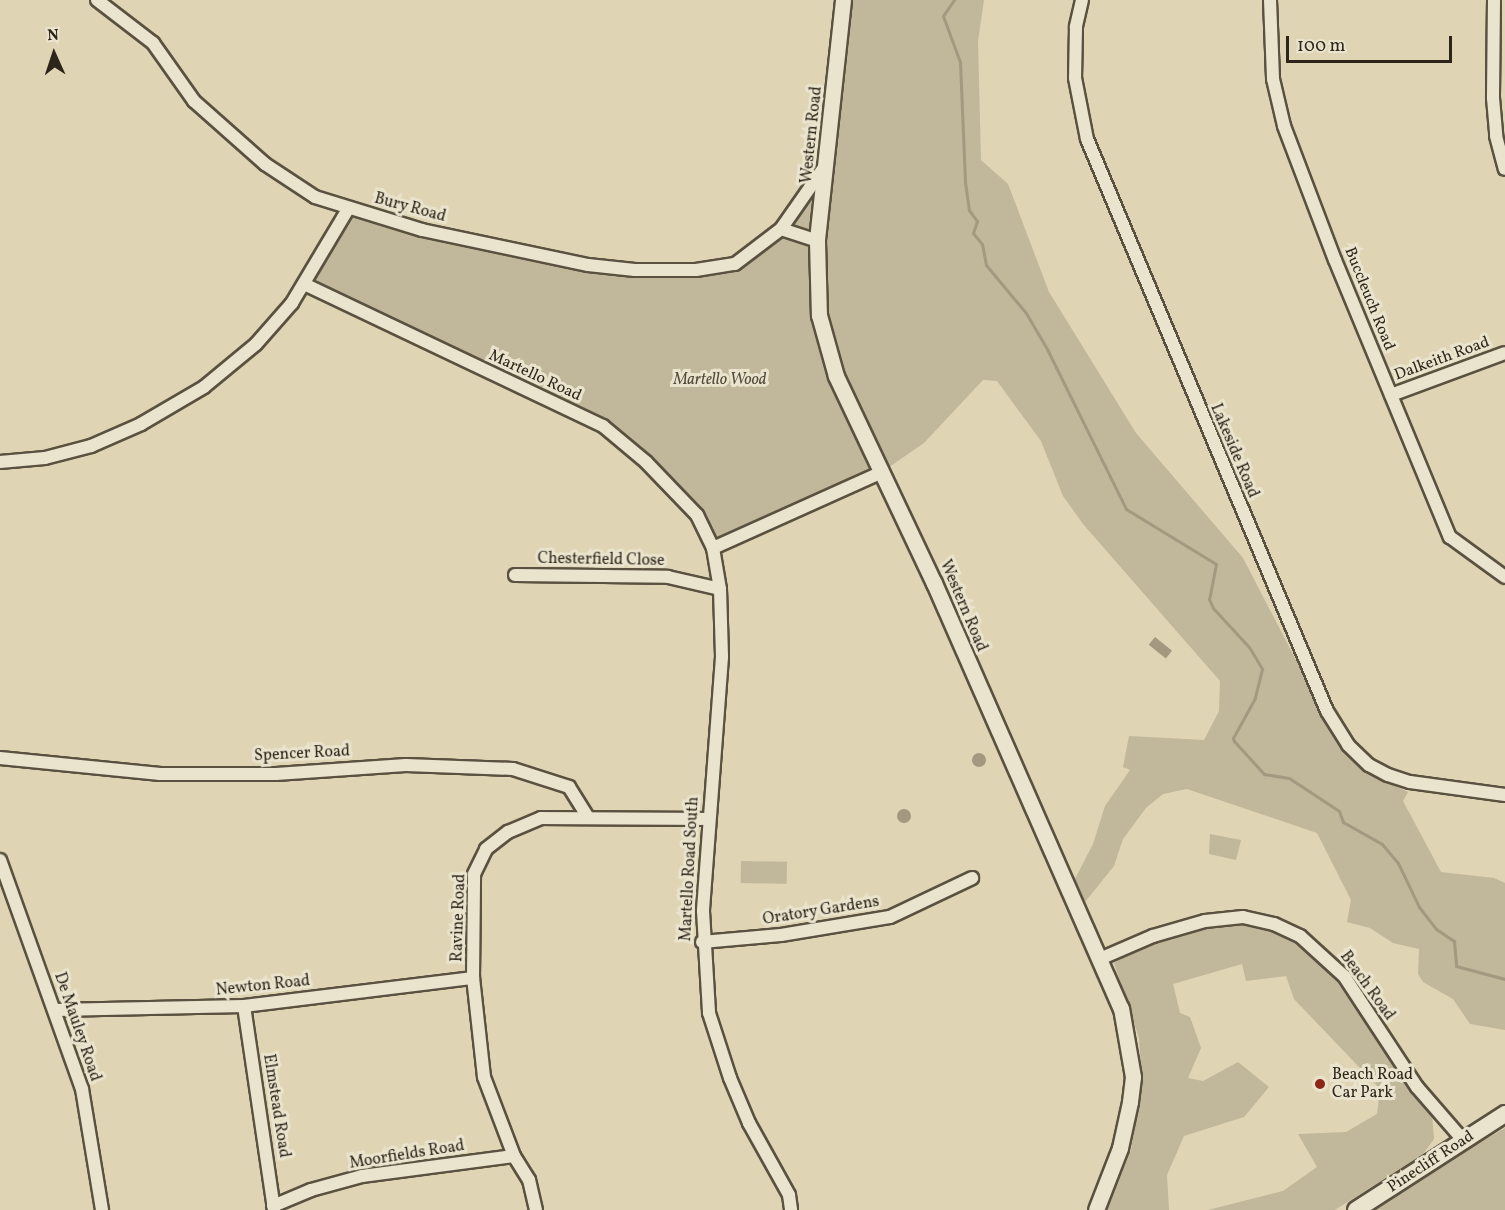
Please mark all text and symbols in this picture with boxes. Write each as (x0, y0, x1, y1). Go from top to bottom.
north arrow (24, 24, 84, 84)
scale bar (1289, 24, 1456, 62)
text: N (47, 25, 59, 47)
text: 100 m (1297, 34, 1346, 59)
street label: Western Road (797, 85, 827, 185)
street label: Bury Road (372, 189, 448, 227)
street label: Buccleuch Road (1340, 244, 1398, 354)
street label: Dalkeith Road (1392, 333, 1492, 385)
street label: Martello Road (486, 346, 584, 406)
park label: Martello Wood (673, 370, 767, 390)
street label: Lakeside Road (1206, 401, 1262, 501)
street label: Chesterfield Close (537, 549, 665, 571)
street label: Western Road (935, 557, 991, 655)
street label: Spencer Road (254, 742, 350, 766)
street label: Martello Road South (677, 796, 703, 942)
street label: Ravine Road (448, 874, 470, 962)
street label: Oratory Gardens (761, 892, 881, 930)
street label: Beach Road (1335, 948, 1399, 1024)
street label: De Mauley Road (49, 970, 105, 1084)
street label: Newton Road (215, 972, 311, 1000)
street label: Elmstead Road (258, 1053, 294, 1159)
place label: Beach Road Car Park (1332, 1065, 1413, 1103)
marker: Beach Road Car Park (1313, 1077, 1327, 1091)
street label: Pinecliff Road (1385, 1127, 1477, 1197)
street label: Moorfields Road (348, 1136, 466, 1174)

